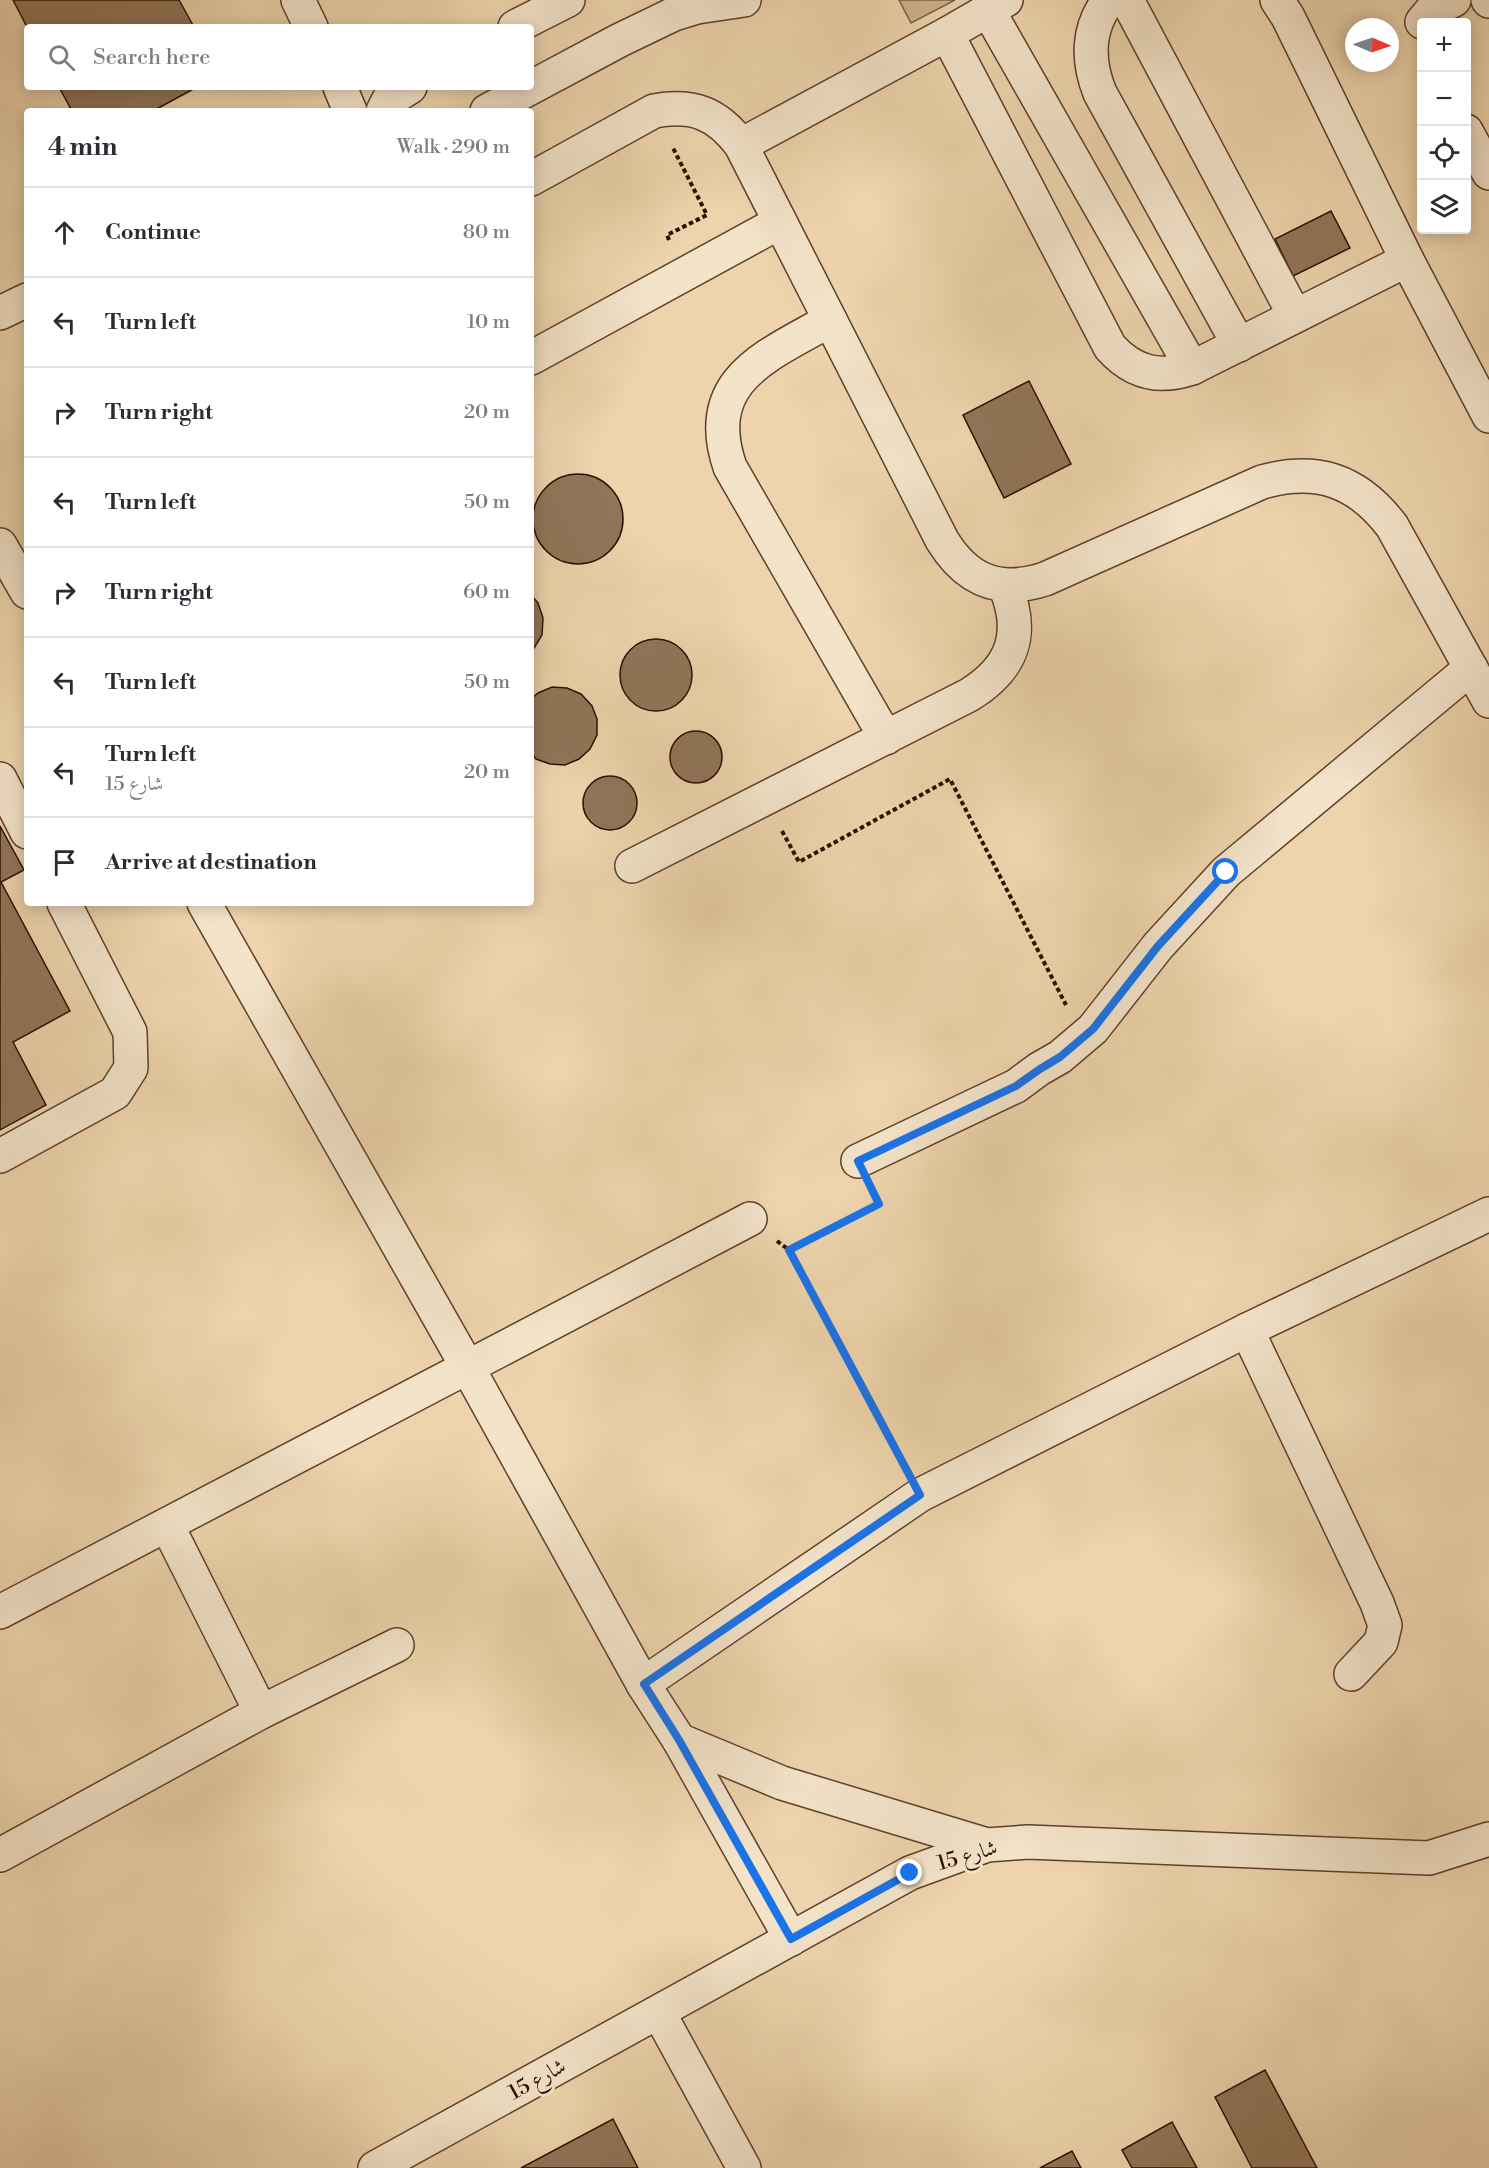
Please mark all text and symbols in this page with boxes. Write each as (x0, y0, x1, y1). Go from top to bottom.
north arrow (1345, 18, 1399, 72)
map controls (1417, 18, 1471, 234)
button: + (1417, 18, 1471, 72)
search box (24, 24, 534, 90)
icon: search (45, 41, 78, 74)
text: Search here (93, 44, 210, 71)
button: − (1417, 72, 1471, 126)
button: locate (1417, 126, 1471, 180)
text: 4 min (48, 131, 118, 163)
text: Walk · 290 m (397, 135, 510, 160)
button: layers (1417, 180, 1471, 234)
icon: ahead (48, 216, 81, 249)
text: Continue (105, 219, 201, 246)
text: 80 m (463, 220, 510, 245)
icon: left (48, 306, 81, 339)
text: Turn left (105, 309, 196, 336)
text: 10 m (467, 310, 510, 335)
icon: right (48, 396, 81, 429)
text: Turn right (105, 399, 213, 426)
text: 20 m (464, 400, 510, 425)
icon: left (48, 486, 81, 519)
text: Turn left (105, 489, 196, 516)
text: 50 m (464, 490, 510, 515)
icon: right (48, 576, 81, 609)
text: Turn right (105, 579, 213, 606)
text: 60 m (463, 580, 510, 605)
icon: left (48, 666, 81, 699)
text: Turn left (105, 669, 196, 696)
text: 50 m (464, 670, 510, 695)
text: Turn left (105, 741, 196, 768)
icon: left (48, 756, 81, 789)
text: 20 m (464, 760, 510, 785)
text: شارع 15 (105, 772, 163, 797)
icon: arrive (48, 846, 81, 879)
text: Arrive at destination (105, 849, 317, 876)
route start (1212, 858, 1238, 884)
street label: شارع 15 (934, 1835, 1001, 1881)
route end (896, 1859, 922, 1885)
street label: شارع 15 (504, 2054, 573, 2110)

